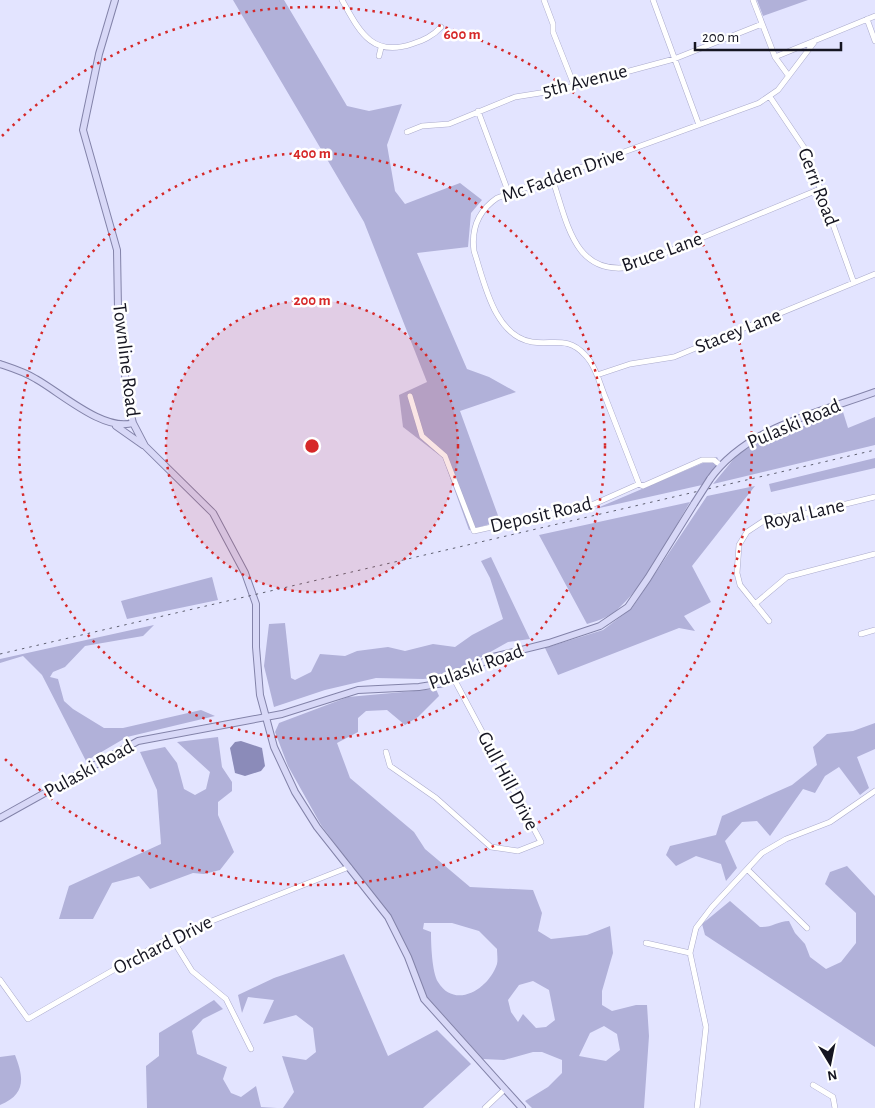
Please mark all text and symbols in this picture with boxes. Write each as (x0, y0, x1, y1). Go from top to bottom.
scale bar (695, 20, 841, 52)
text: 600 m (443, 27, 481, 42)
text: 200 m (702, 30, 739, 45)
street label: 5th Avenue (540, 61, 630, 101)
street label: Mc Fadden Drive (499, 144, 627, 206)
street label: Gerri Road (794, 145, 842, 229)
text: 400 m (293, 146, 331, 161)
street label: Bruce Lane (619, 228, 705, 276)
text: 200 m (293, 293, 331, 308)
street label: Townline Road (109, 302, 143, 418)
street label: Stacey Lane (692, 305, 784, 357)
street label: Pulaski Road (745, 395, 843, 453)
centre of rings (303, 437, 321, 455)
street label: Deposit Road (488, 494, 594, 536)
street label: Royal Lane (762, 495, 846, 533)
street label: Pulaski Road (426, 641, 526, 693)
street label: Gull Hill Drive (474, 729, 542, 833)
street label: Pulaski Road (41, 736, 137, 802)
street label: Orchard Drive (110, 912, 216, 978)
north arrow (805, 1038, 855, 1088)
text: N (826, 1067, 838, 1083)

